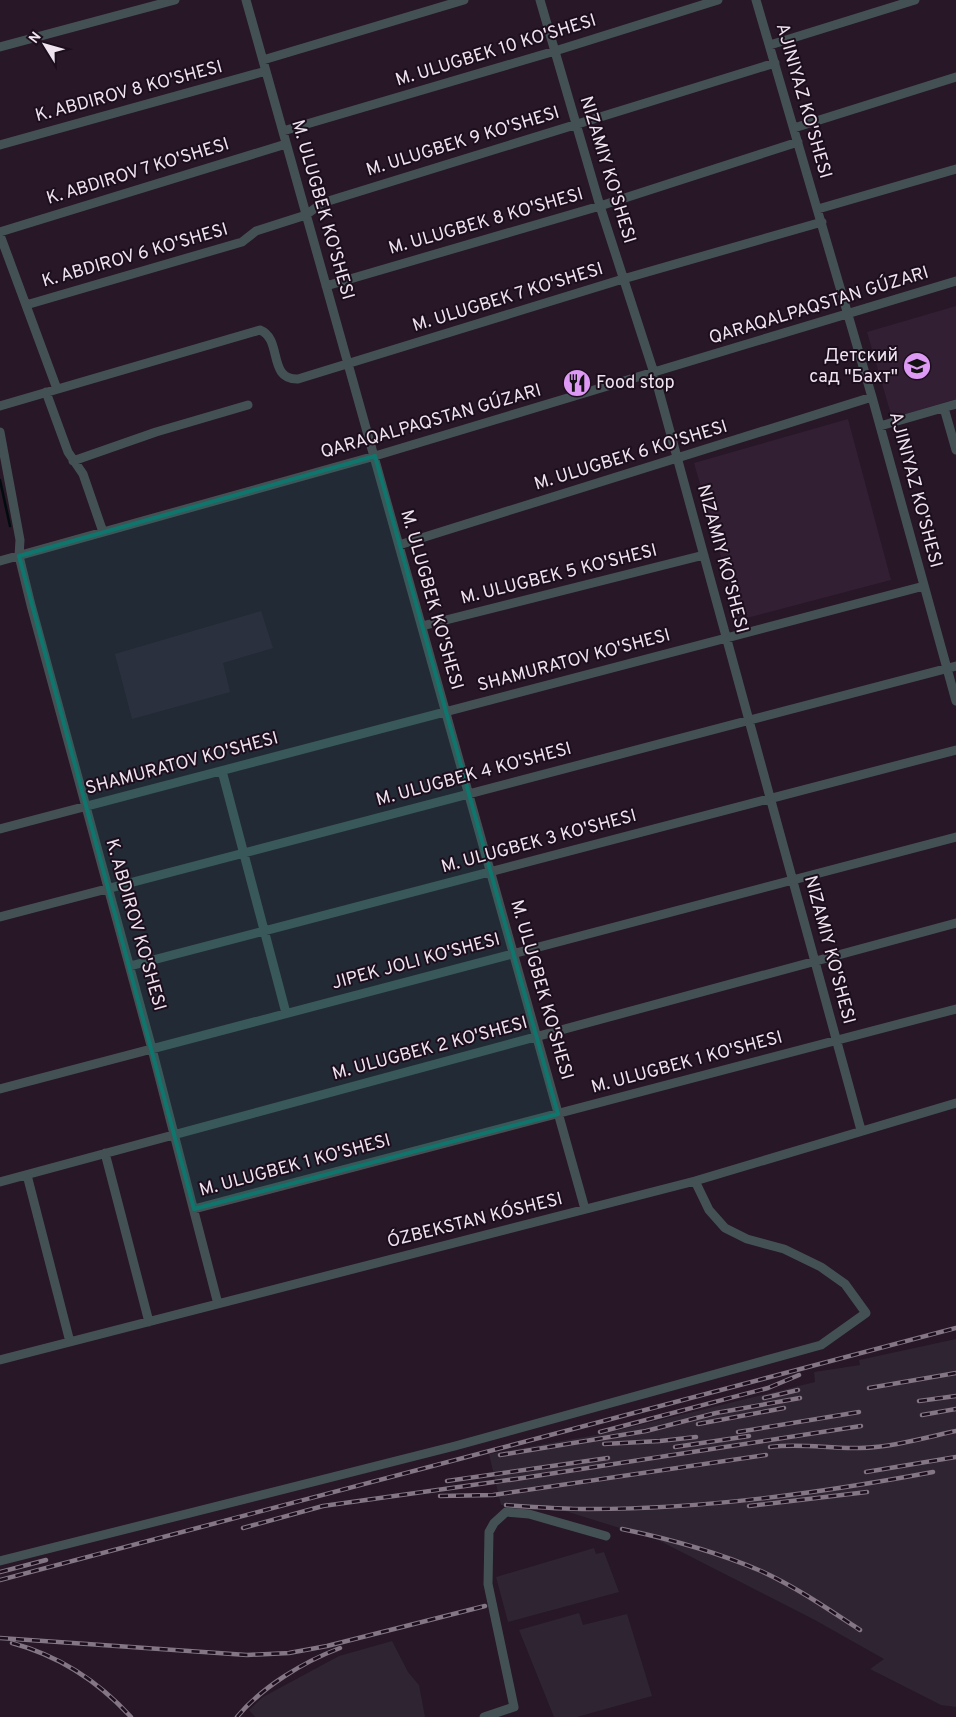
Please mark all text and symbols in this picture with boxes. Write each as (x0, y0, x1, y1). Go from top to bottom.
street label: M. ULUGBEK 10 KO'SHESI (393, 9, 599, 93)
north arrow (20, 20, 70, 70)
street label: AJINIYAZ KO'SHESI (770, 21, 836, 181)
text: N (26, 29, 46, 47)
street label: K. ABDIROV 8 KO'SHESI (33, 56, 225, 128)
street label: NIZAMIY KO'SHESI (574, 94, 640, 246)
street label: M. ULUGBEK 9 KO'SHESI (363, 102, 563, 182)
street label: M. ULUGBEK KO'SHESI (285, 117, 359, 303)
street label: K. ABDIROV 7 KO'SHESI (44, 133, 232, 211)
street label: M. ULUGBEK 8 KO'SHESI (386, 183, 586, 261)
street label: K. ABDIROV 6 KO'SHESI (39, 218, 231, 294)
street label: M. ULUGBEK 7 KO'SHESI (410, 258, 606, 338)
street label: QARAQALPAQSTAN GÚZARI (706, 260, 932, 350)
place label: Детский сад "Бахт" (809, 345, 898, 389)
school or university icon: Детский сад "Бахт" (902, 351, 932, 381)
restaurant icon: Food stop (562, 368, 592, 398)
place label: Food stop (596, 372, 675, 395)
street label: QARAQALPAQSTAN GÚZARI (317, 378, 544, 465)
street label: AJINIYAZ KO'SHESI (883, 409, 947, 571)
street label: M. ULUGBEK 6 KO'SHESI (531, 416, 731, 496)
street label: NIZAMIY KO'SHESI (691, 482, 753, 636)
street label: M. ULUGBEK KO'SHESI (394, 507, 468, 693)
street label: M. ULUGBEK 5 KO'SHESI (458, 539, 660, 611)
street label: SHAMURATOV KO'SHESI (475, 624, 673, 698)
street label: SHAMURATOV KO'SHESI (83, 727, 281, 801)
street label: M. ULUGBEK 4 KO'SHESI (374, 738, 574, 812)
street label: M. ULUGBEK 3 KO'SHESI (439, 805, 639, 879)
street label: K. ABDIROV KO'SHESI (99, 836, 171, 1014)
street label: NIZAMIY KO'SHESI (798, 873, 860, 1027)
street label: M. ULUGBEK KO'SHESI (504, 897, 578, 1083)
street label: JIPEK JOLI KO'SHESI (329, 928, 503, 996)
street label: M. ULUGBEK 2 KO'SHESI (330, 1012, 530, 1086)
street label: M. ULUGBEK 1 KO'SHESI (589, 1026, 785, 1100)
street label: M. ULUGBEK 1 KO'SHESI (197, 1129, 393, 1203)
street label: ÓZBEKSTAN KÓSHESI (384, 1186, 565, 1254)

